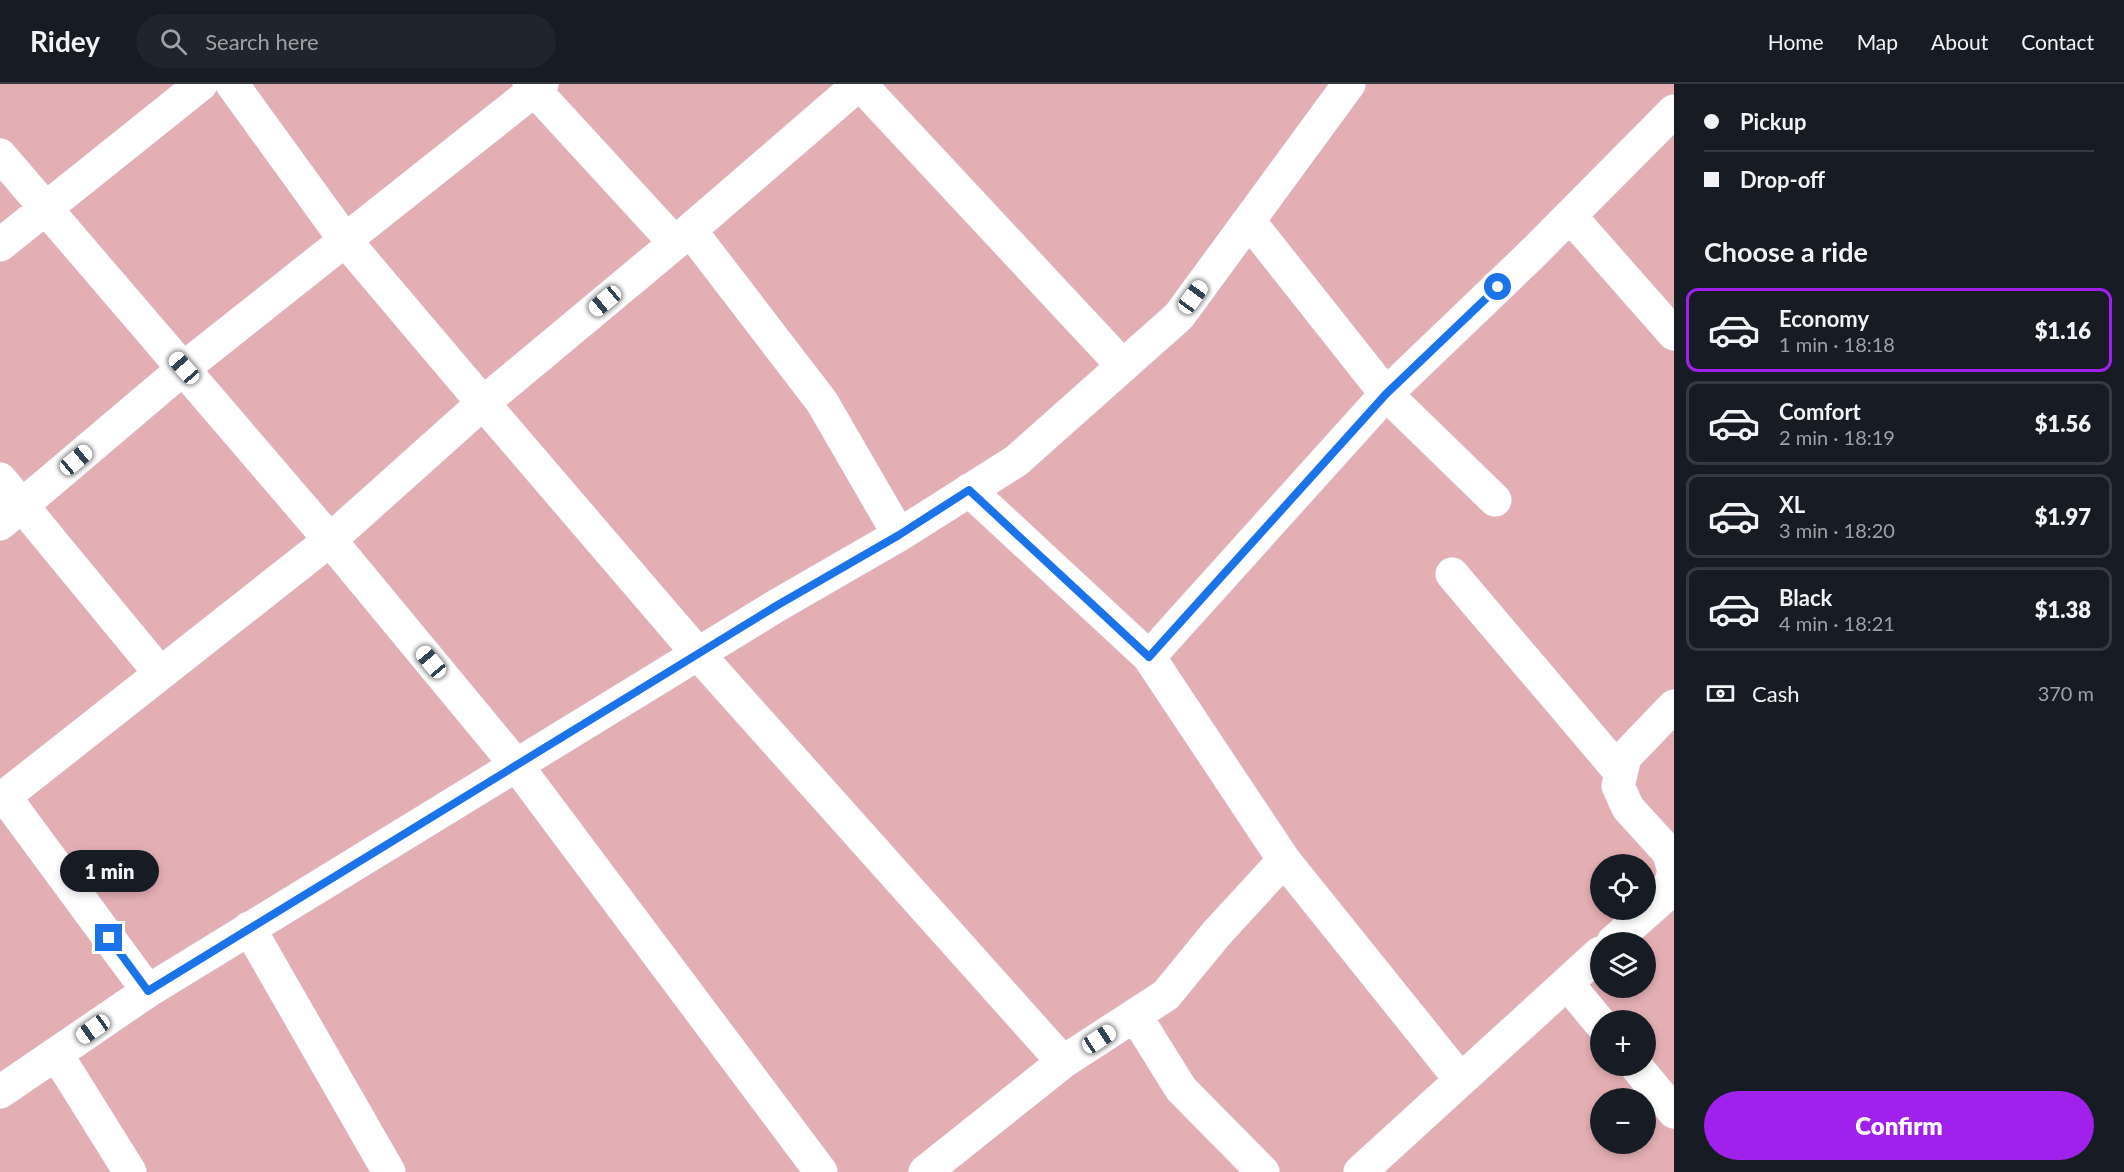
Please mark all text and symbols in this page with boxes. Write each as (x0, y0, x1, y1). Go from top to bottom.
search box (136, 14, 556, 68)
text: Ridey (30, 24, 100, 58)
icon: search (157, 25, 190, 58)
text: Search here (205, 28, 319, 55)
text: Home (1768, 29, 1824, 54)
text: Map (1857, 29, 1898, 54)
text: About (1931, 29, 1988, 54)
text: Contact (2021, 29, 2094, 54)
text: Pickup (1740, 108, 1806, 135)
text: Drop-off (1740, 166, 1825, 193)
text: Choose a ride (1704, 235, 1868, 268)
route start (1484, 273, 1511, 300)
car (1175, 277, 1211, 317)
car (585, 283, 625, 319)
icon: car (1707, 303, 1761, 357)
text: Economy (1779, 305, 1869, 332)
text: $1.16 (2035, 317, 2091, 344)
text: 1 min · 18:18 (1779, 332, 1895, 356)
car (165, 349, 203, 387)
icon: car (1707, 396, 1761, 450)
text: Comfort (1779, 398, 1861, 425)
text: $1.56 (2035, 410, 2091, 437)
text: 2 min · 18:19 (1779, 425, 1895, 449)
car (56, 442, 96, 478)
icon: car (1707, 489, 1761, 543)
text: XL (1779, 491, 1805, 518)
text: $1.97 (2035, 503, 2091, 530)
text: 3 min · 18:20 (1779, 518, 1895, 542)
icon: car (1707, 582, 1761, 636)
text: Black (1779, 584, 1832, 611)
text: $1.38 (2035, 596, 2091, 623)
text: 4 min · 18:21 (1779, 611, 1895, 635)
car (413, 642, 449, 682)
icon: cash (1704, 677, 1737, 710)
text: Cash (1752, 680, 1799, 707)
text: 370 m (2038, 681, 2094, 705)
callout: 1 min (60, 851, 158, 893)
map controls (1590, 854, 1656, 1154)
button: locate (1590, 854, 1656, 920)
text: 1 min (85, 859, 134, 883)
route end (95, 924, 122, 951)
button: layers (1590, 932, 1656, 998)
button: + (1590, 1010, 1656, 1076)
car (73, 1011, 113, 1047)
car (1079, 1022, 1119, 1056)
button: − (1590, 1088, 1656, 1154)
button: Confirm (1704, 1091, 2094, 1160)

